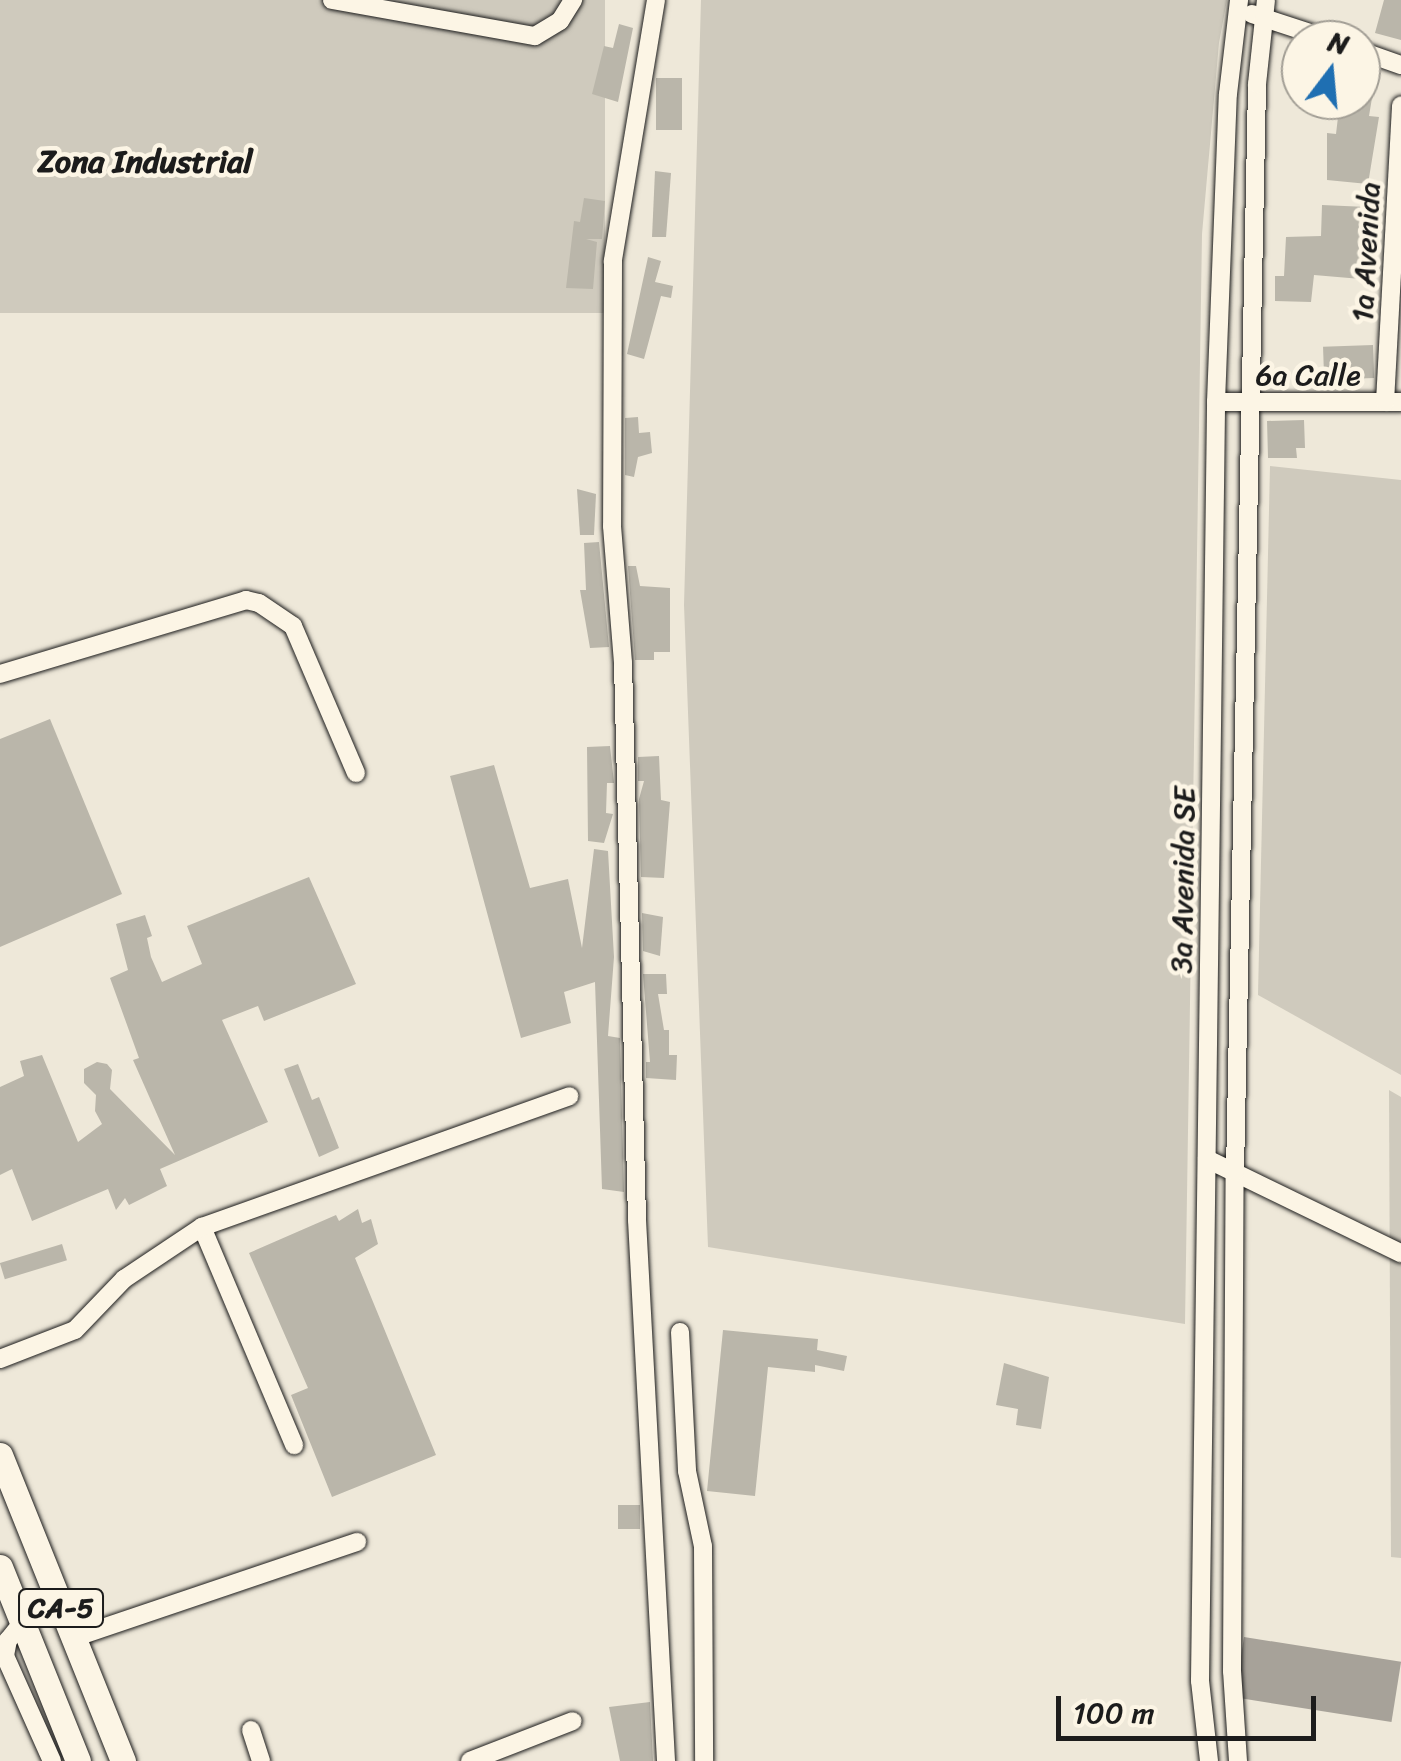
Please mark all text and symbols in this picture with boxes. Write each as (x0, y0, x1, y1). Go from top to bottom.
text: N (1323, 16, 1355, 69)
north arrow (1281, 20, 1381, 120)
district label: Zona Industrial (38, 143, 252, 181)
street label: 1a Avenida (1344, 181, 1388, 323)
street label: 6a Calle (1255, 357, 1361, 393)
street label: 3a Avenida SE (1163, 786, 1203, 974)
road number: CA-5 (16, 1585, 106, 1631)
scale bar (1061, 1676, 1321, 1738)
text: 100 m (1073, 1686, 1155, 1740)

